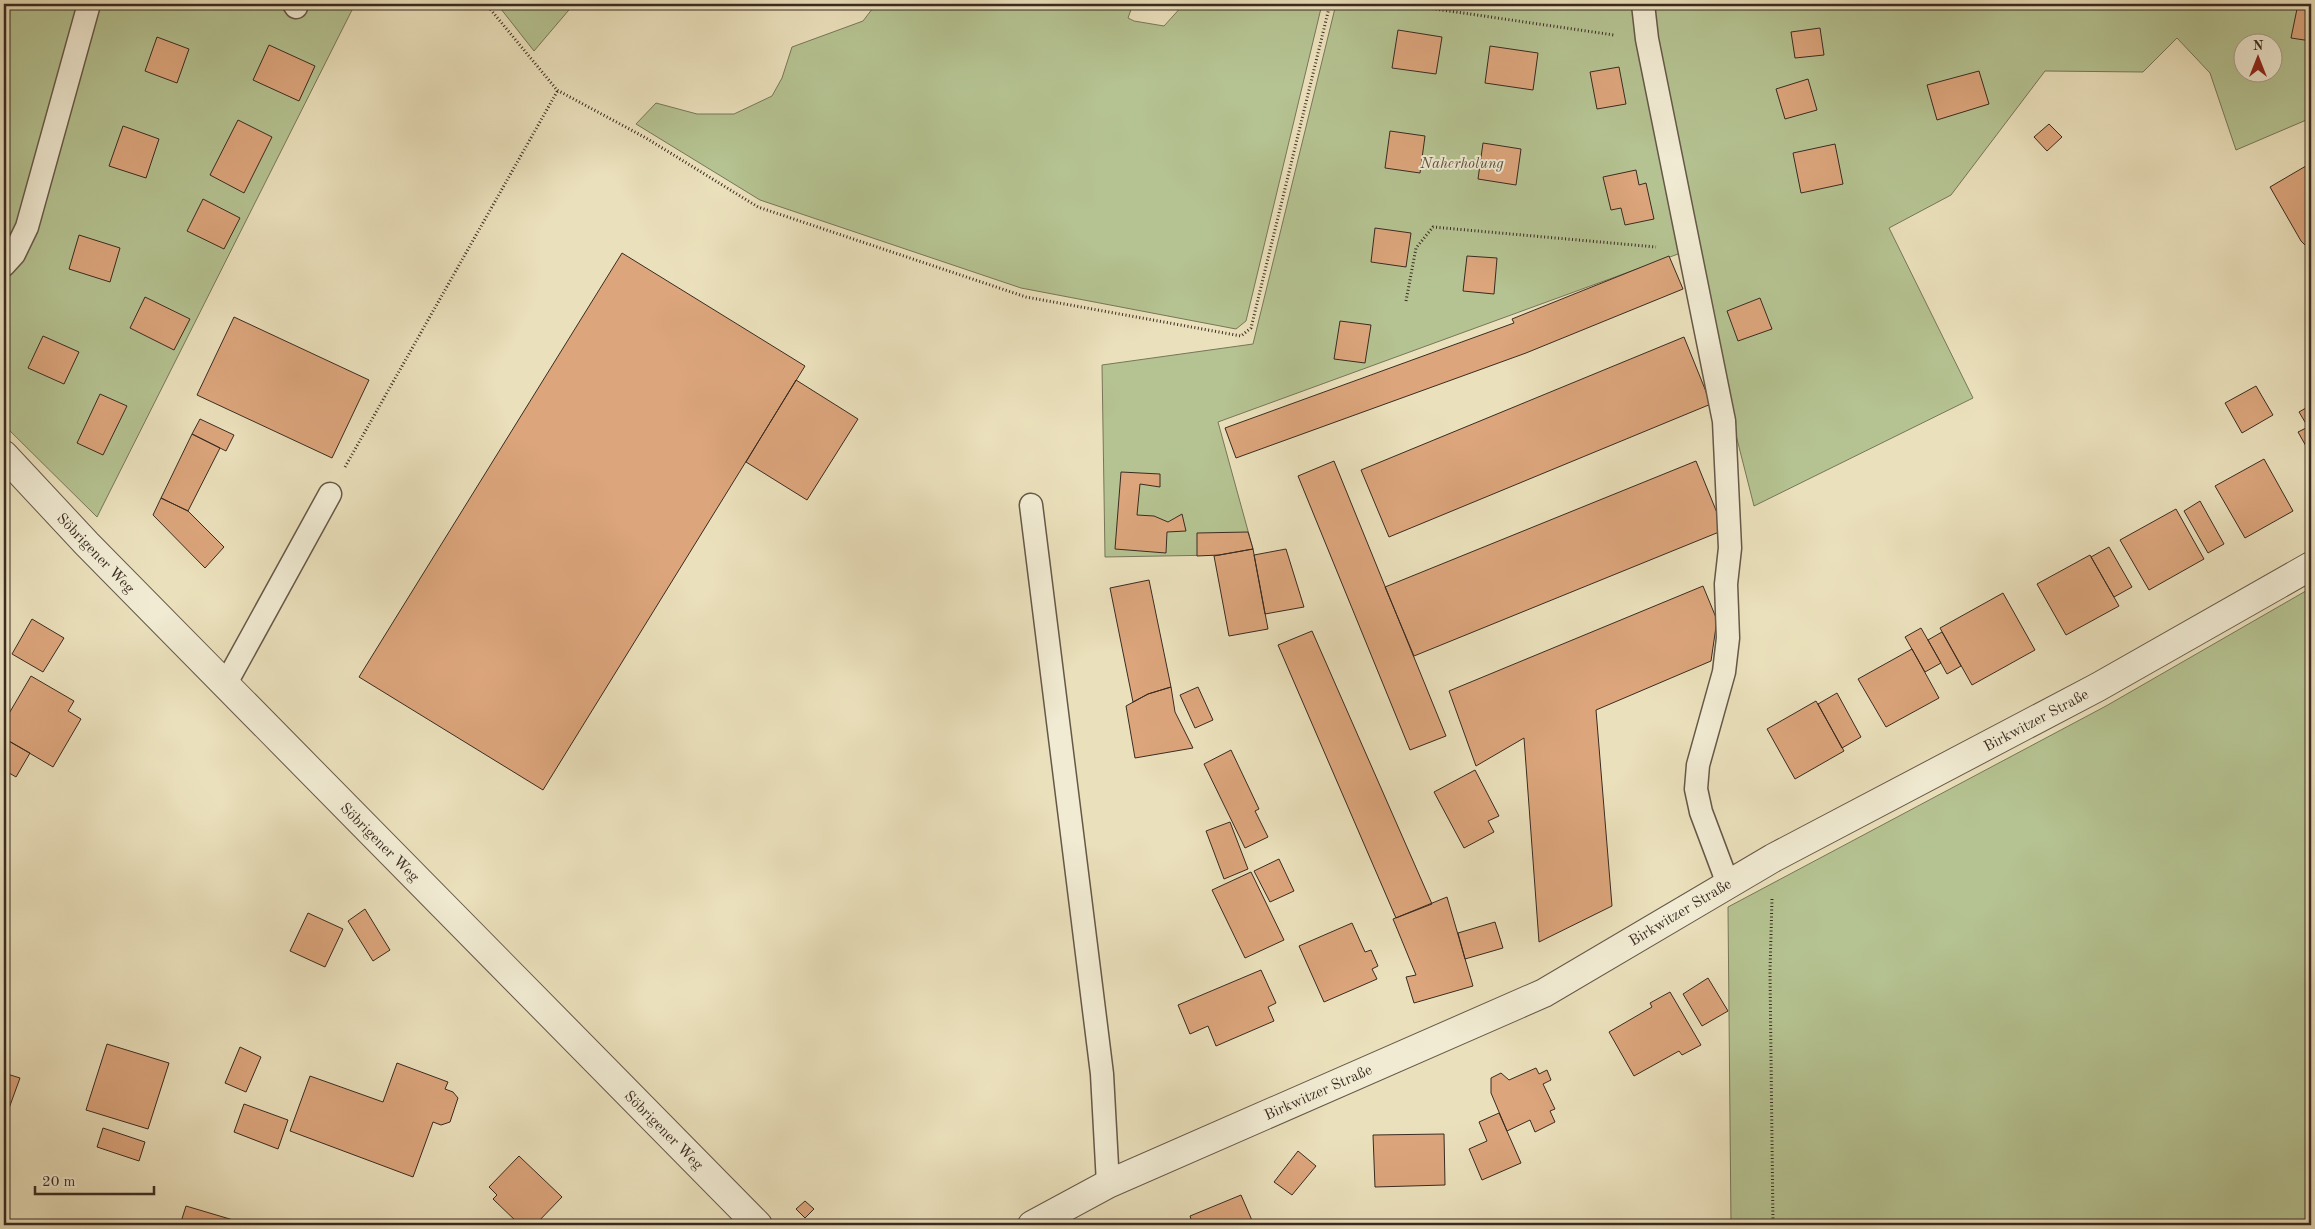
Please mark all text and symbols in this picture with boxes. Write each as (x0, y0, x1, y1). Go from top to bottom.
north arrow (2232, 32, 2282, 82)
text: N (2253, 39, 2264, 53)
park label: Naherholung (1419, 157, 1504, 172)
street label: Söbrigener Weg (53, 511, 137, 597)
street label: Birkwitzer Straße (1982, 687, 2092, 755)
street label: Söbrigener Weg (337, 801, 421, 885)
street label: Birkwitzer Straße (1627, 877, 1734, 950)
street label: Birkwitzer Straße (1263, 1063, 1375, 1124)
street label: Söbrigener Weg (621, 1089, 705, 1173)
scale bar (35, 1164, 154, 1196)
text: 20 m (42, 1175, 76, 1190)

